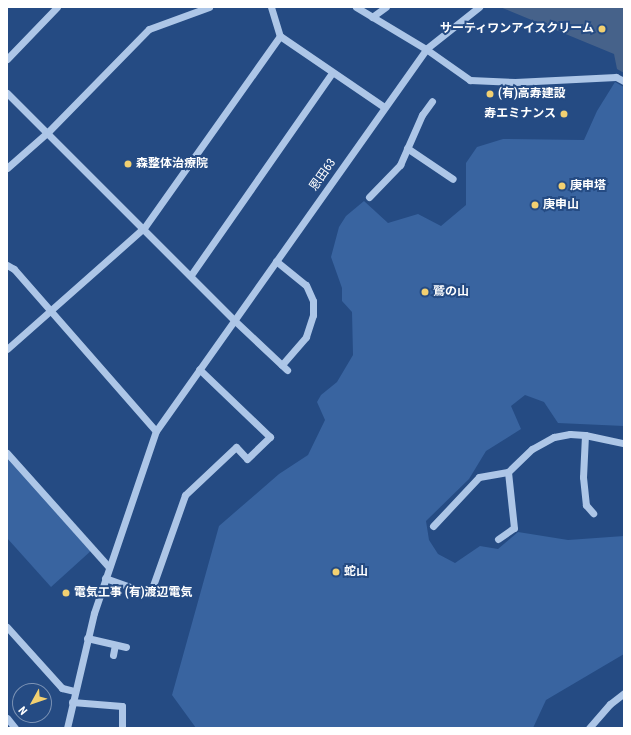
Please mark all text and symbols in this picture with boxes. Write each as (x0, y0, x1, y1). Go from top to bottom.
place label: サーティワンアイスクリーム (438, 22, 594, 36)
marker: サーティワンアイスクリーム (597, 24, 607, 34)
place label: (有)高寿建設 (498, 87, 566, 101)
marker: (有)高寿建設 (485, 89, 495, 99)
place label: 寿エミナンス (484, 107, 556, 121)
marker: 寿エミナンス (559, 109, 569, 119)
street label: 恩田63 (307, 156, 339, 194)
place label: 森整体治療院 (136, 157, 208, 171)
marker: 森整体治療院 (123, 159, 133, 169)
place label: 庚申塔 (570, 179, 606, 193)
marker: 庚申塔 (557, 181, 567, 191)
place label: 庚申山 (543, 198, 579, 212)
marker: 庚申山 (530, 200, 540, 210)
place label: 鷲の山 (433, 285, 469, 299)
marker: 鷲の山 (420, 287, 430, 297)
place label: 蛇山 (344, 565, 368, 579)
marker: 蛇山 (331, 567, 341, 577)
place label: 電気工事 (有)渡辺電気 (74, 586, 193, 600)
marker: 電気工事 (有)渡辺電気 (61, 588, 71, 598)
north arrow (12, 683, 52, 723)
text: N (16, 704, 30, 717)

